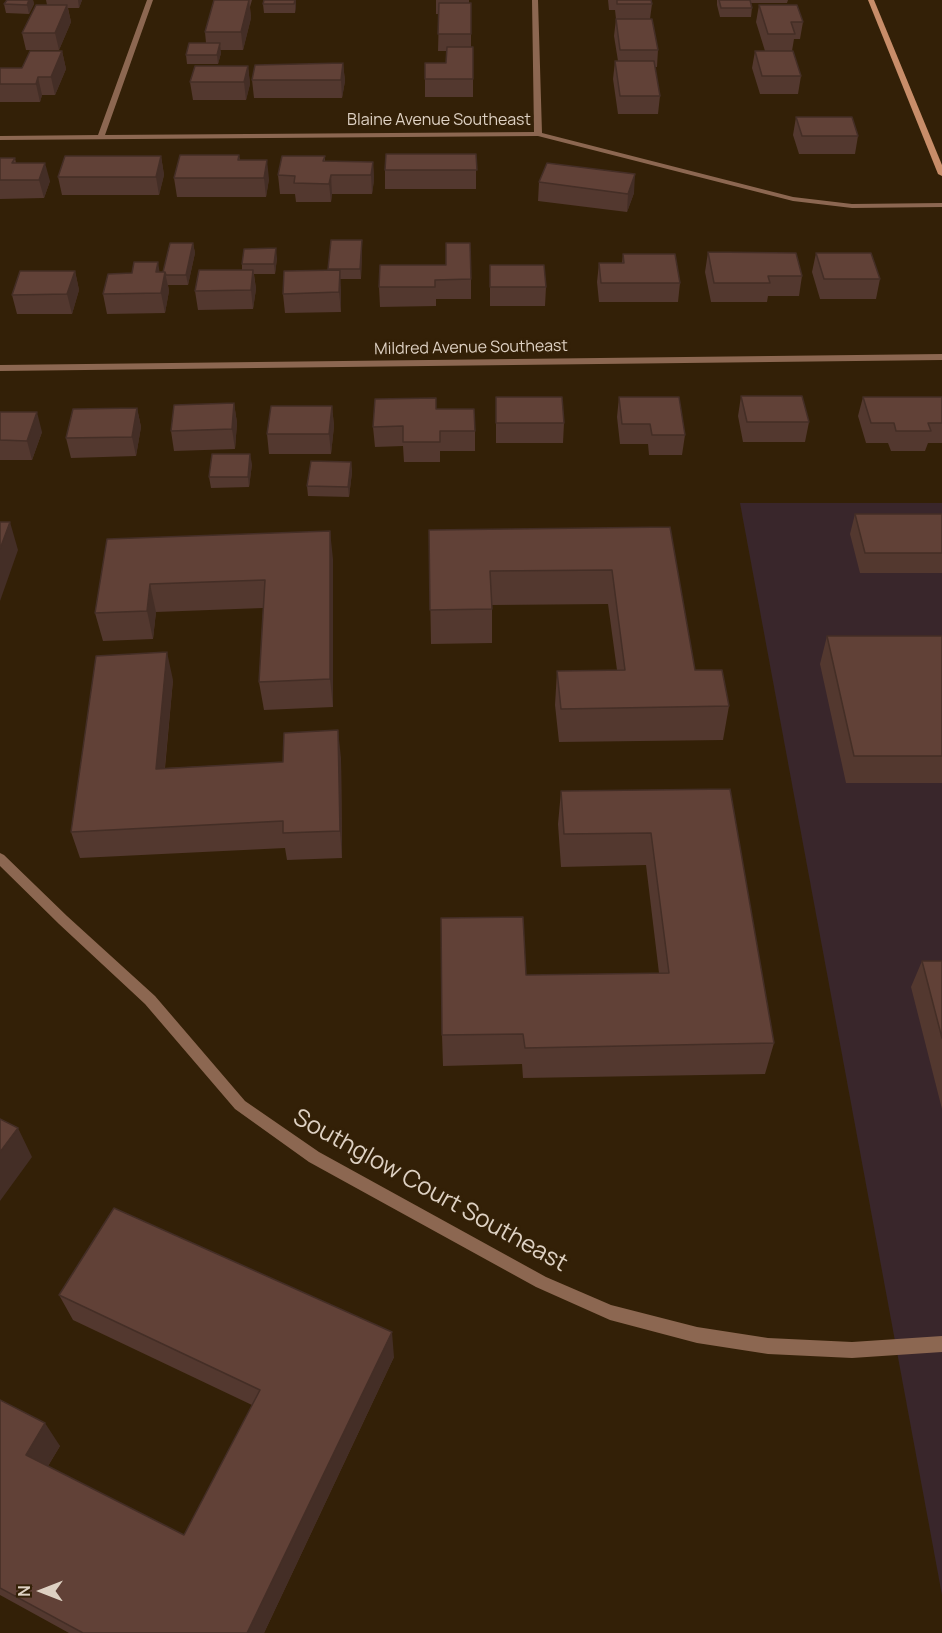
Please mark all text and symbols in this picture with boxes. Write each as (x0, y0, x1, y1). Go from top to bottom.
street label: Blaine Avenue Southeast (347, 111, 531, 131)
street label: Mildred Avenue Southeast (374, 337, 568, 359)
street label: Southglow Court Southeast (288, 1104, 572, 1278)
north arrow (12, 1561, 72, 1621)
text: N (13, 1585, 35, 1597)

